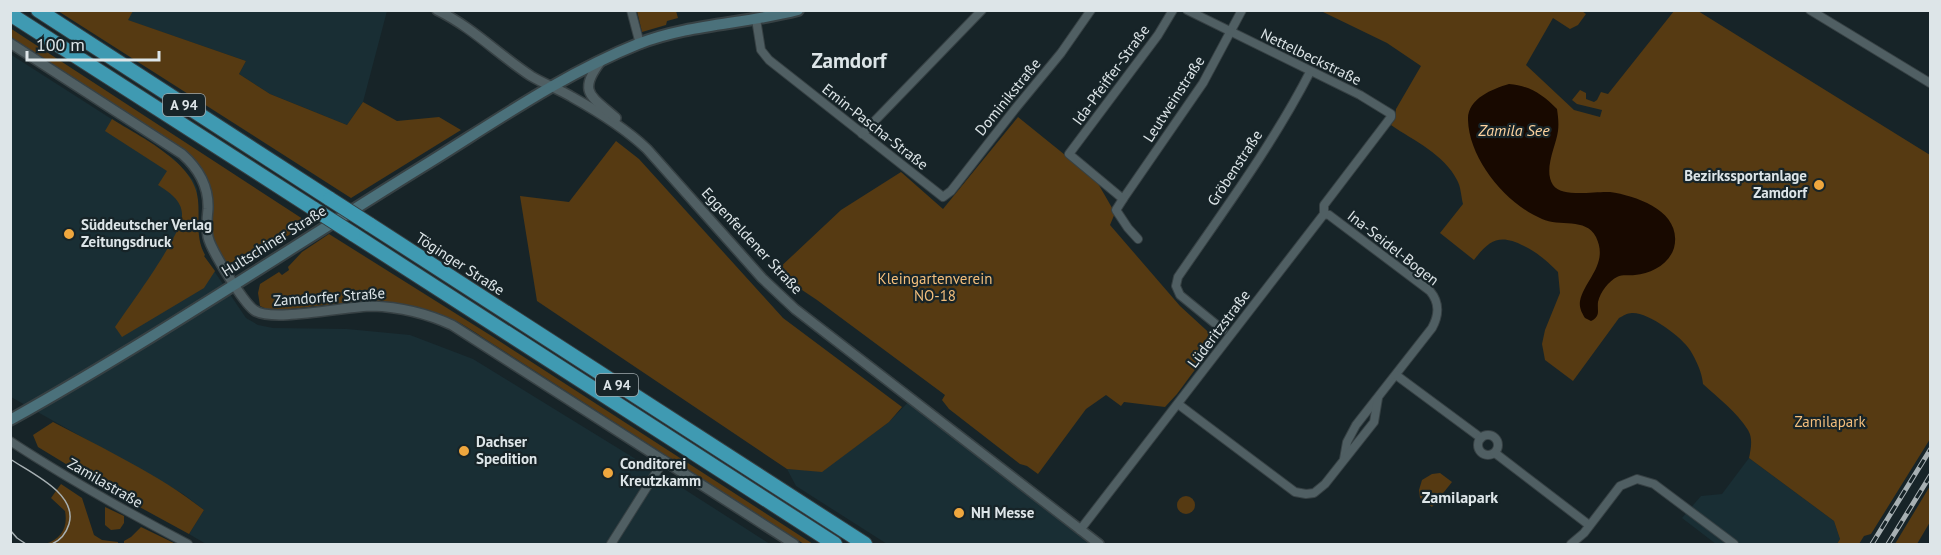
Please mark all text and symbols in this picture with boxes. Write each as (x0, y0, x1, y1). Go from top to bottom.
street label: Ida-Pfeiffer-Straße (1068, 21, 1153, 129)
scale bar (27, 24, 159, 62)
street label: Nettelbeckstraße (1258, 24, 1365, 89)
text: 100 m (36, 33, 85, 56)
district label: Zamdorf (811, 47, 888, 74)
street label: Leutweinstraße (1139, 52, 1208, 145)
street label: Dominikstraße (971, 54, 1045, 139)
street label: Emin-Pascha-Straße (818, 79, 932, 174)
road number: A 94 (163, 94, 205, 116)
water label: Zamila See (1477, 120, 1550, 140)
street label: Gröbenstraße (1203, 126, 1266, 209)
place label: Bezirkssportanlage Zamdorf (1684, 166, 1808, 202)
marker: Bezirkssportanlage Zamdorf (1812, 178, 1826, 192)
street label: Eggenfeldener Straße (698, 183, 807, 298)
street label: Hultschiner Straße (218, 201, 330, 280)
street label: Ina-Seidel-Bogen (1344, 206, 1443, 289)
place label: Süddeutscher Verlag Zeitungsdruck (81, 215, 212, 251)
marker: Süddeutscher Verlag Zeitungsdruck (62, 227, 76, 241)
street label: Töginger Straße (412, 228, 508, 299)
park label: Kleingartenverein NO-18 (878, 269, 992, 305)
street label: Zamdorfer Straße (272, 283, 386, 310)
street label: Lüderitzstraße (1183, 286, 1254, 372)
road number: A 94 (596, 374, 638, 396)
park label: Zamilapark (1794, 412, 1866, 431)
place label: Dachser Spedition (476, 432, 537, 468)
marker: Dachser Spedition (457, 444, 471, 458)
street label: Zamilastraße (64, 453, 146, 512)
place label: Conditorei Kreutzkamm (620, 454, 701, 490)
marker: Conditorei Kreutzkamm (601, 466, 615, 480)
district label: Zamilapark (1422, 487, 1498, 507)
place label: NH Messe (971, 503, 1035, 522)
marker: NH Messe (952, 506, 966, 520)

